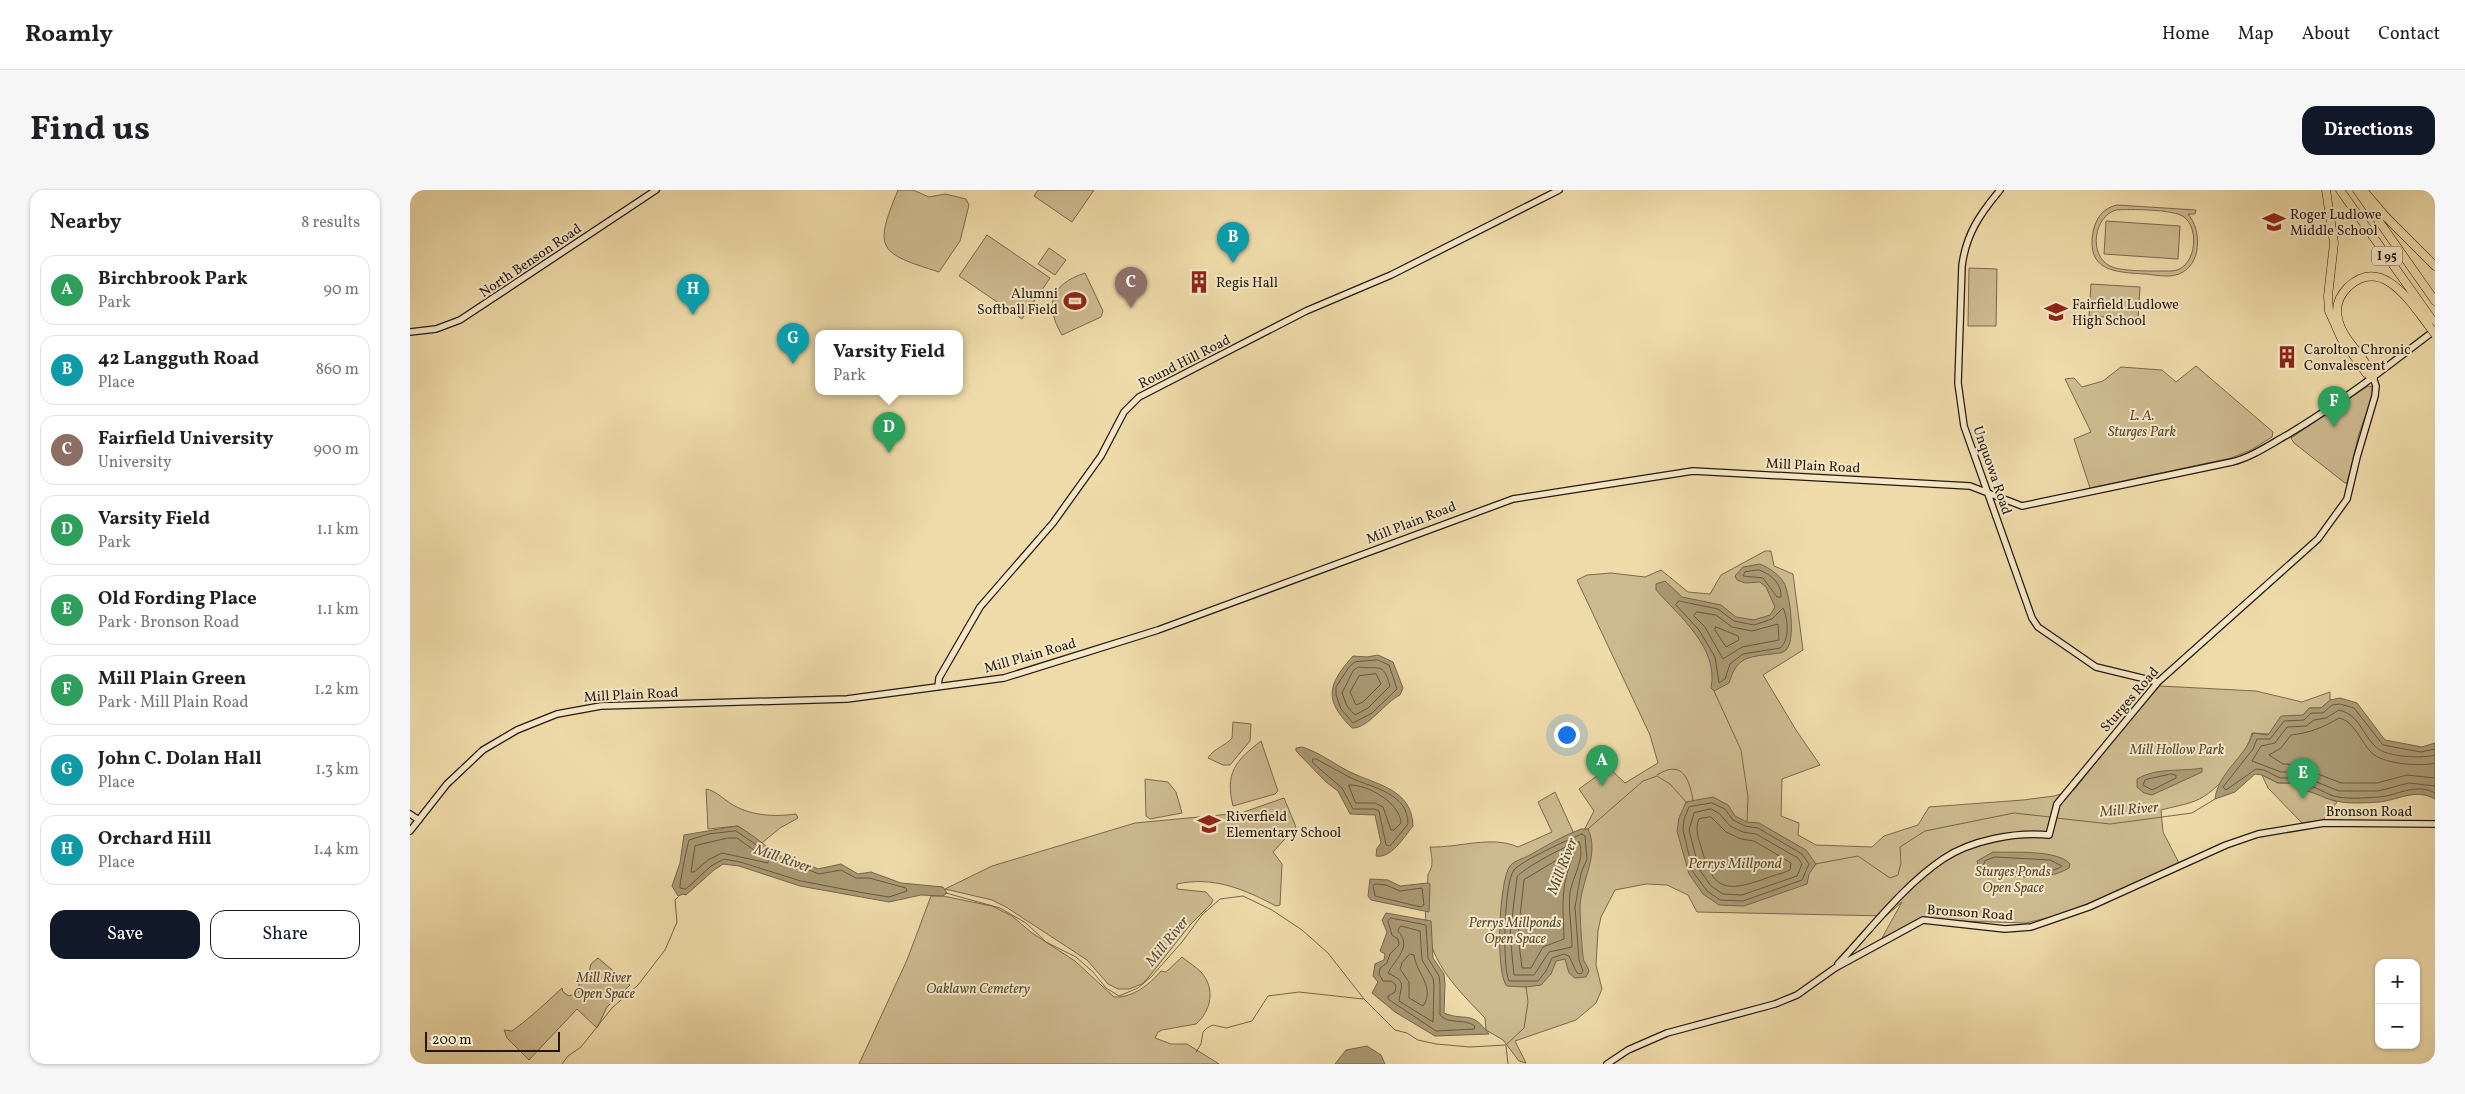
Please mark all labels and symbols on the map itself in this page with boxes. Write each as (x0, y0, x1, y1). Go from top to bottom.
place label: Roger Ludlowe Middle School (2290, 206, 2382, 241)
school or university icon: Roger Ludlowe Middle School (2261, 209, 2287, 235)
street label: North Benson Road (476, 220, 586, 303)
pin: B (1217, 222, 1249, 263)
road number: I 95 (2372, 246, 2402, 266)
pin: C (1115, 267, 1147, 308)
building icon: Regis Hall (1186, 269, 1212, 295)
pin: H (677, 274, 709, 315)
place label: Regis Hall (1216, 274, 1278, 293)
place label: Alumni Softball Field (977, 285, 1058, 320)
sports icon: Alumni Softball Field (1062, 288, 1088, 314)
place label: Fairfield Ludlowe High School (2072, 296, 2179, 331)
school or university icon: Fairfield Ludlowe High School (2043, 299, 2069, 325)
pin: G (777, 323, 809, 364)
street label: Round Hill Road (1135, 331, 1234, 394)
place label: Carolton Chronic Convalescent (2304, 341, 2410, 376)
building icon: Carolton Chronic Convalescent (2274, 344, 2300, 370)
pin: F (2318, 386, 2350, 427)
park label: L. A. Sturges Park (2108, 407, 2177, 442)
pin: D (873, 412, 905, 453)
street label: Unquowa Road (1967, 423, 2016, 518)
street label: Mill Plain Road (1765, 455, 1861, 478)
street label: Mill Plain Road (1364, 498, 1459, 549)
street label: Mill Plain Road (982, 634, 1079, 679)
street label: Sturges Road (2097, 663, 2164, 737)
street label: Mill Plain Road (583, 684, 679, 707)
your location (1554, 722, 1580, 748)
park label: Mill Hollow Park (2129, 741, 2225, 760)
pin: A (1586, 745, 1618, 786)
pin: E (2287, 758, 2319, 799)
water label: Mill River (2098, 797, 2160, 824)
street label: Bronson Road (2326, 803, 2412, 822)
place label: Riverfield Elementary School (1226, 808, 1341, 843)
school or university icon: Riverfield Elementary School (1196, 811, 1222, 837)
water label: Mill River (1543, 835, 1584, 899)
water label: Mill River (750, 840, 814, 879)
water label: Perrys Millpond (1688, 854, 1782, 875)
park label: Sturges Ponds Open Space (1975, 863, 2051, 898)
street label: Bronson Road (1926, 901, 2014, 926)
water label: Mill River (1141, 912, 1195, 972)
park label: Perrys Millponds Open Space (1469, 914, 1562, 949)
park label: Mill River Open Space (573, 969, 635, 1004)
park label: Oaklawn Cemetery (926, 980, 1031, 999)
scale bar (425, 1029, 560, 1052)

